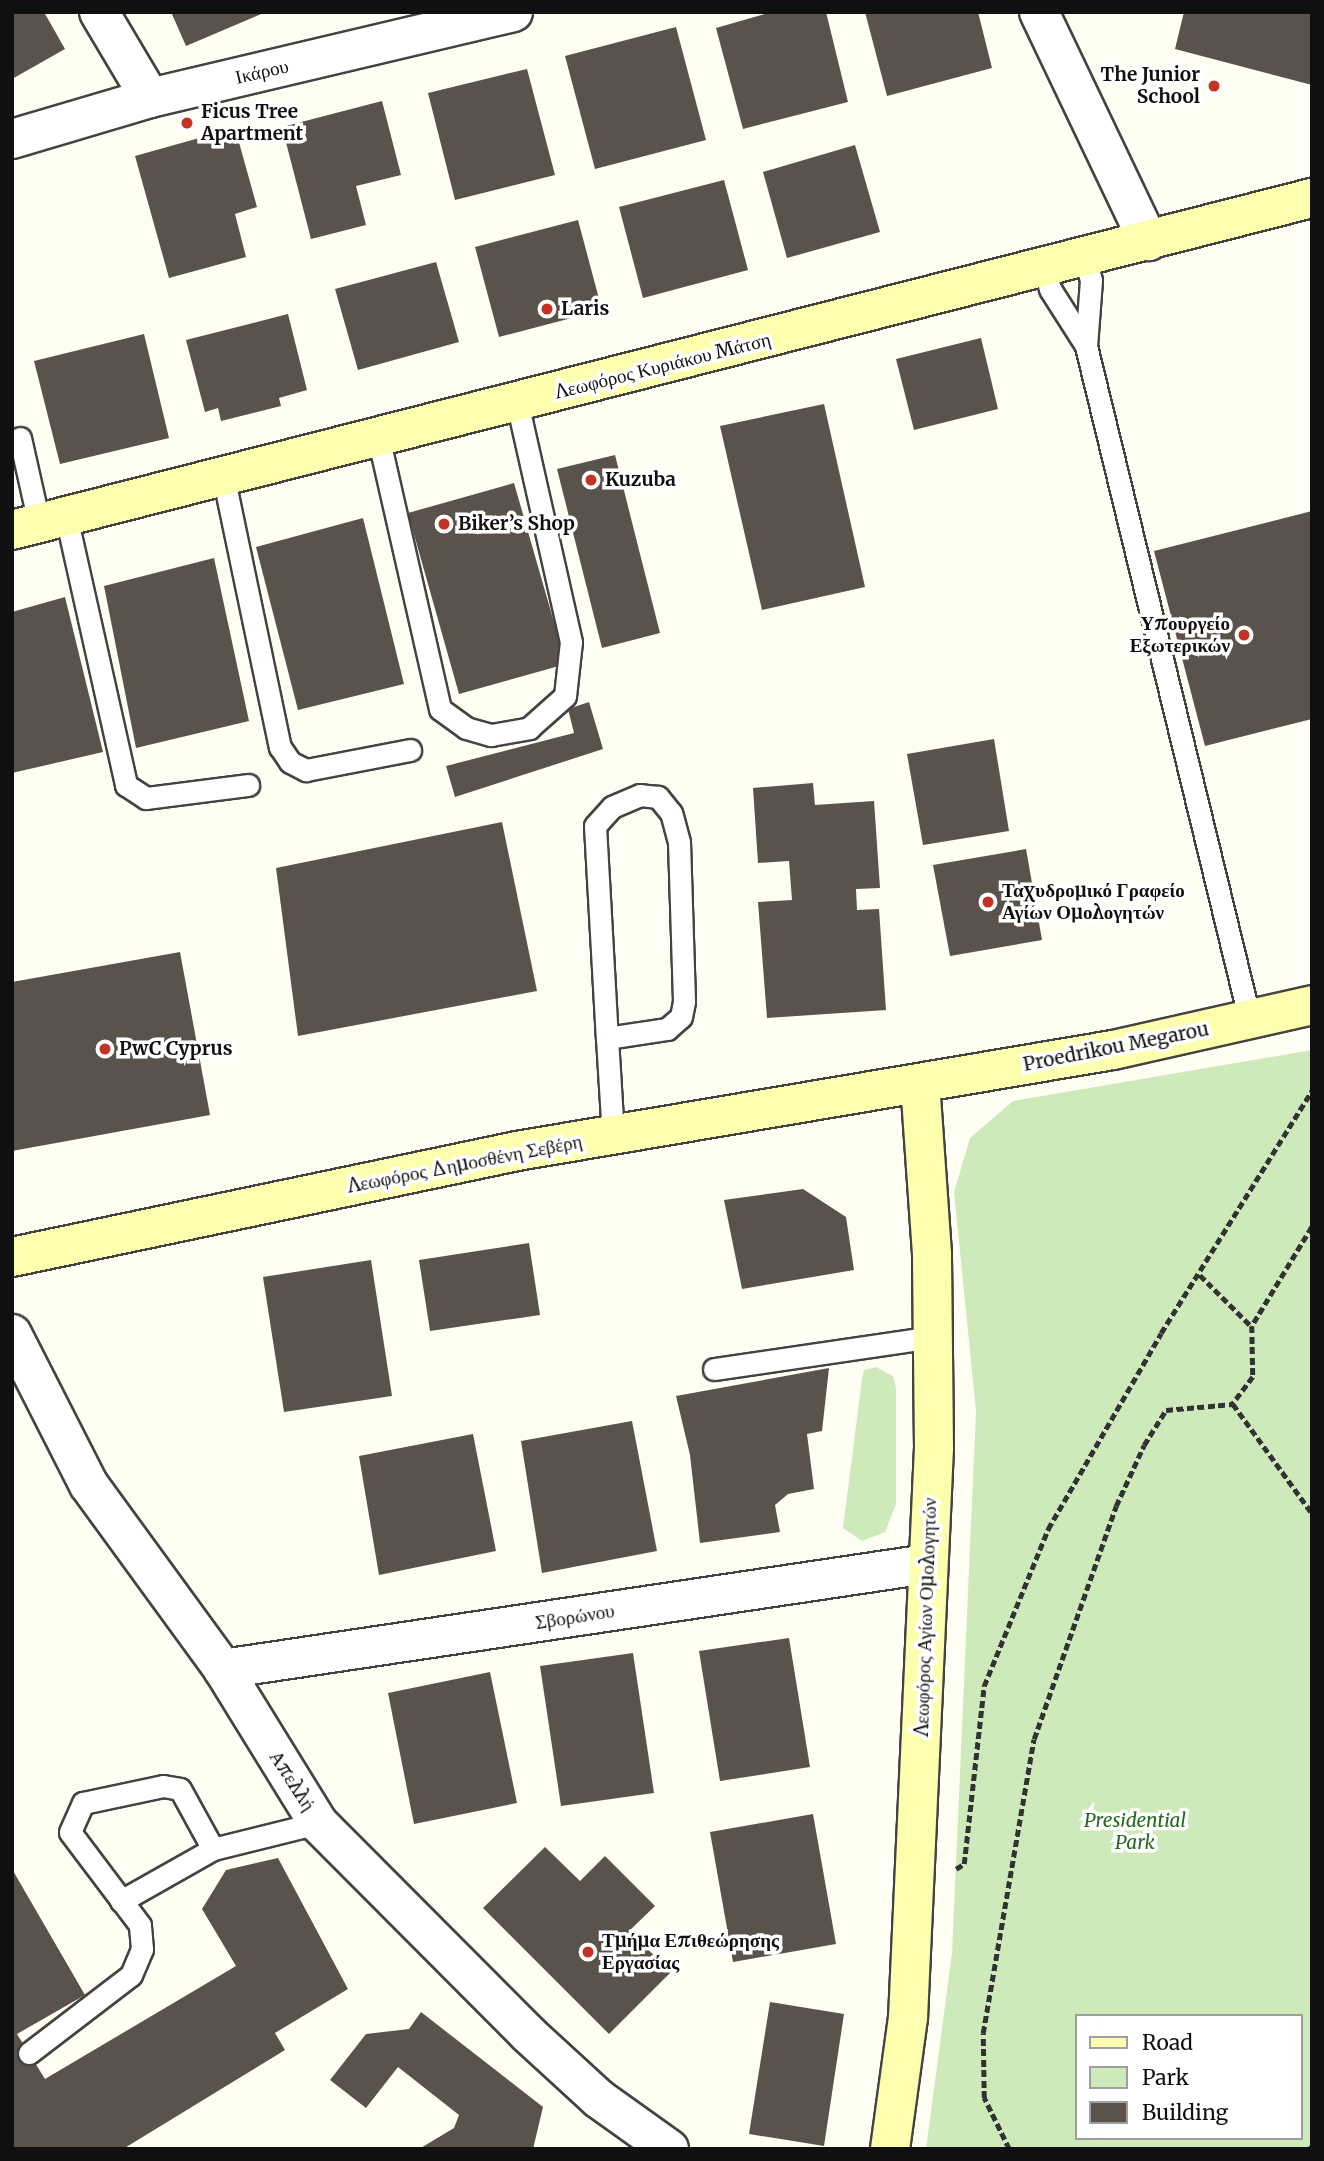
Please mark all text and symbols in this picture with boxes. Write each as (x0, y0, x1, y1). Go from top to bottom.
street label: Ικάρου (233, 55, 291, 89)
place label: The Junior School (1101, 64, 1200, 108)
marker: The Junior School (1206, 78, 1222, 94)
place label: Ficus Tree Apartment (201, 101, 303, 145)
marker: Ficus Tree Apartment (179, 115, 195, 131)
place label: Laris (561, 298, 609, 320)
marker: Laris (539, 301, 555, 317)
street label: Λεωφόρος Κυριάκου Μάτση (553, 328, 773, 404)
place label: Kuzuba (605, 469, 676, 491)
marker: Kuzuba (583, 472, 599, 488)
place label: Biker’s Shop (458, 513, 575, 535)
marker: Biker’s Shop (436, 516, 452, 532)
place label: Υπουργείο Εξωτερικών (1130, 613, 1230, 657)
marker: Υπουργείο Εξωτερικών (1236, 627, 1252, 643)
place label: Ταχυδρομικό Γραφείο Αγίων Ομολογητών (1002, 880, 1185, 924)
marker: Ταχυδρομικό Γραφείο Αγίων Ομολογητών (980, 894, 996, 910)
street label: Proedrikou Megarou (1021, 1018, 1211, 1076)
place label: PwC Cyprus (119, 1038, 233, 1060)
marker: PwC Cyprus (97, 1041, 113, 1057)
street label: Λεωφόρος Δημοσθένη Σεβέρη (346, 1130, 584, 1198)
street label: Λεωφόρος Αγίων Ομολογητών (910, 1497, 942, 1737)
street label: Σβορώνου (534, 1600, 616, 1634)
street label: Απελλή (264, 1747, 320, 1815)
park label: Presidential Park (1084, 1810, 1186, 1854)
place label: Τμήμα Επιθεώρησης Εργασίας (602, 1930, 779, 1974)
marker: Τμήμα Επιθεώρησης Εργασίας (580, 1944, 596, 1960)
legend (1076, 2014, 1303, 2140)
text: Road (1142, 2029, 1193, 2056)
text: Park (1142, 2064, 1189, 2091)
text: Building (1142, 2099, 1228, 2126)

